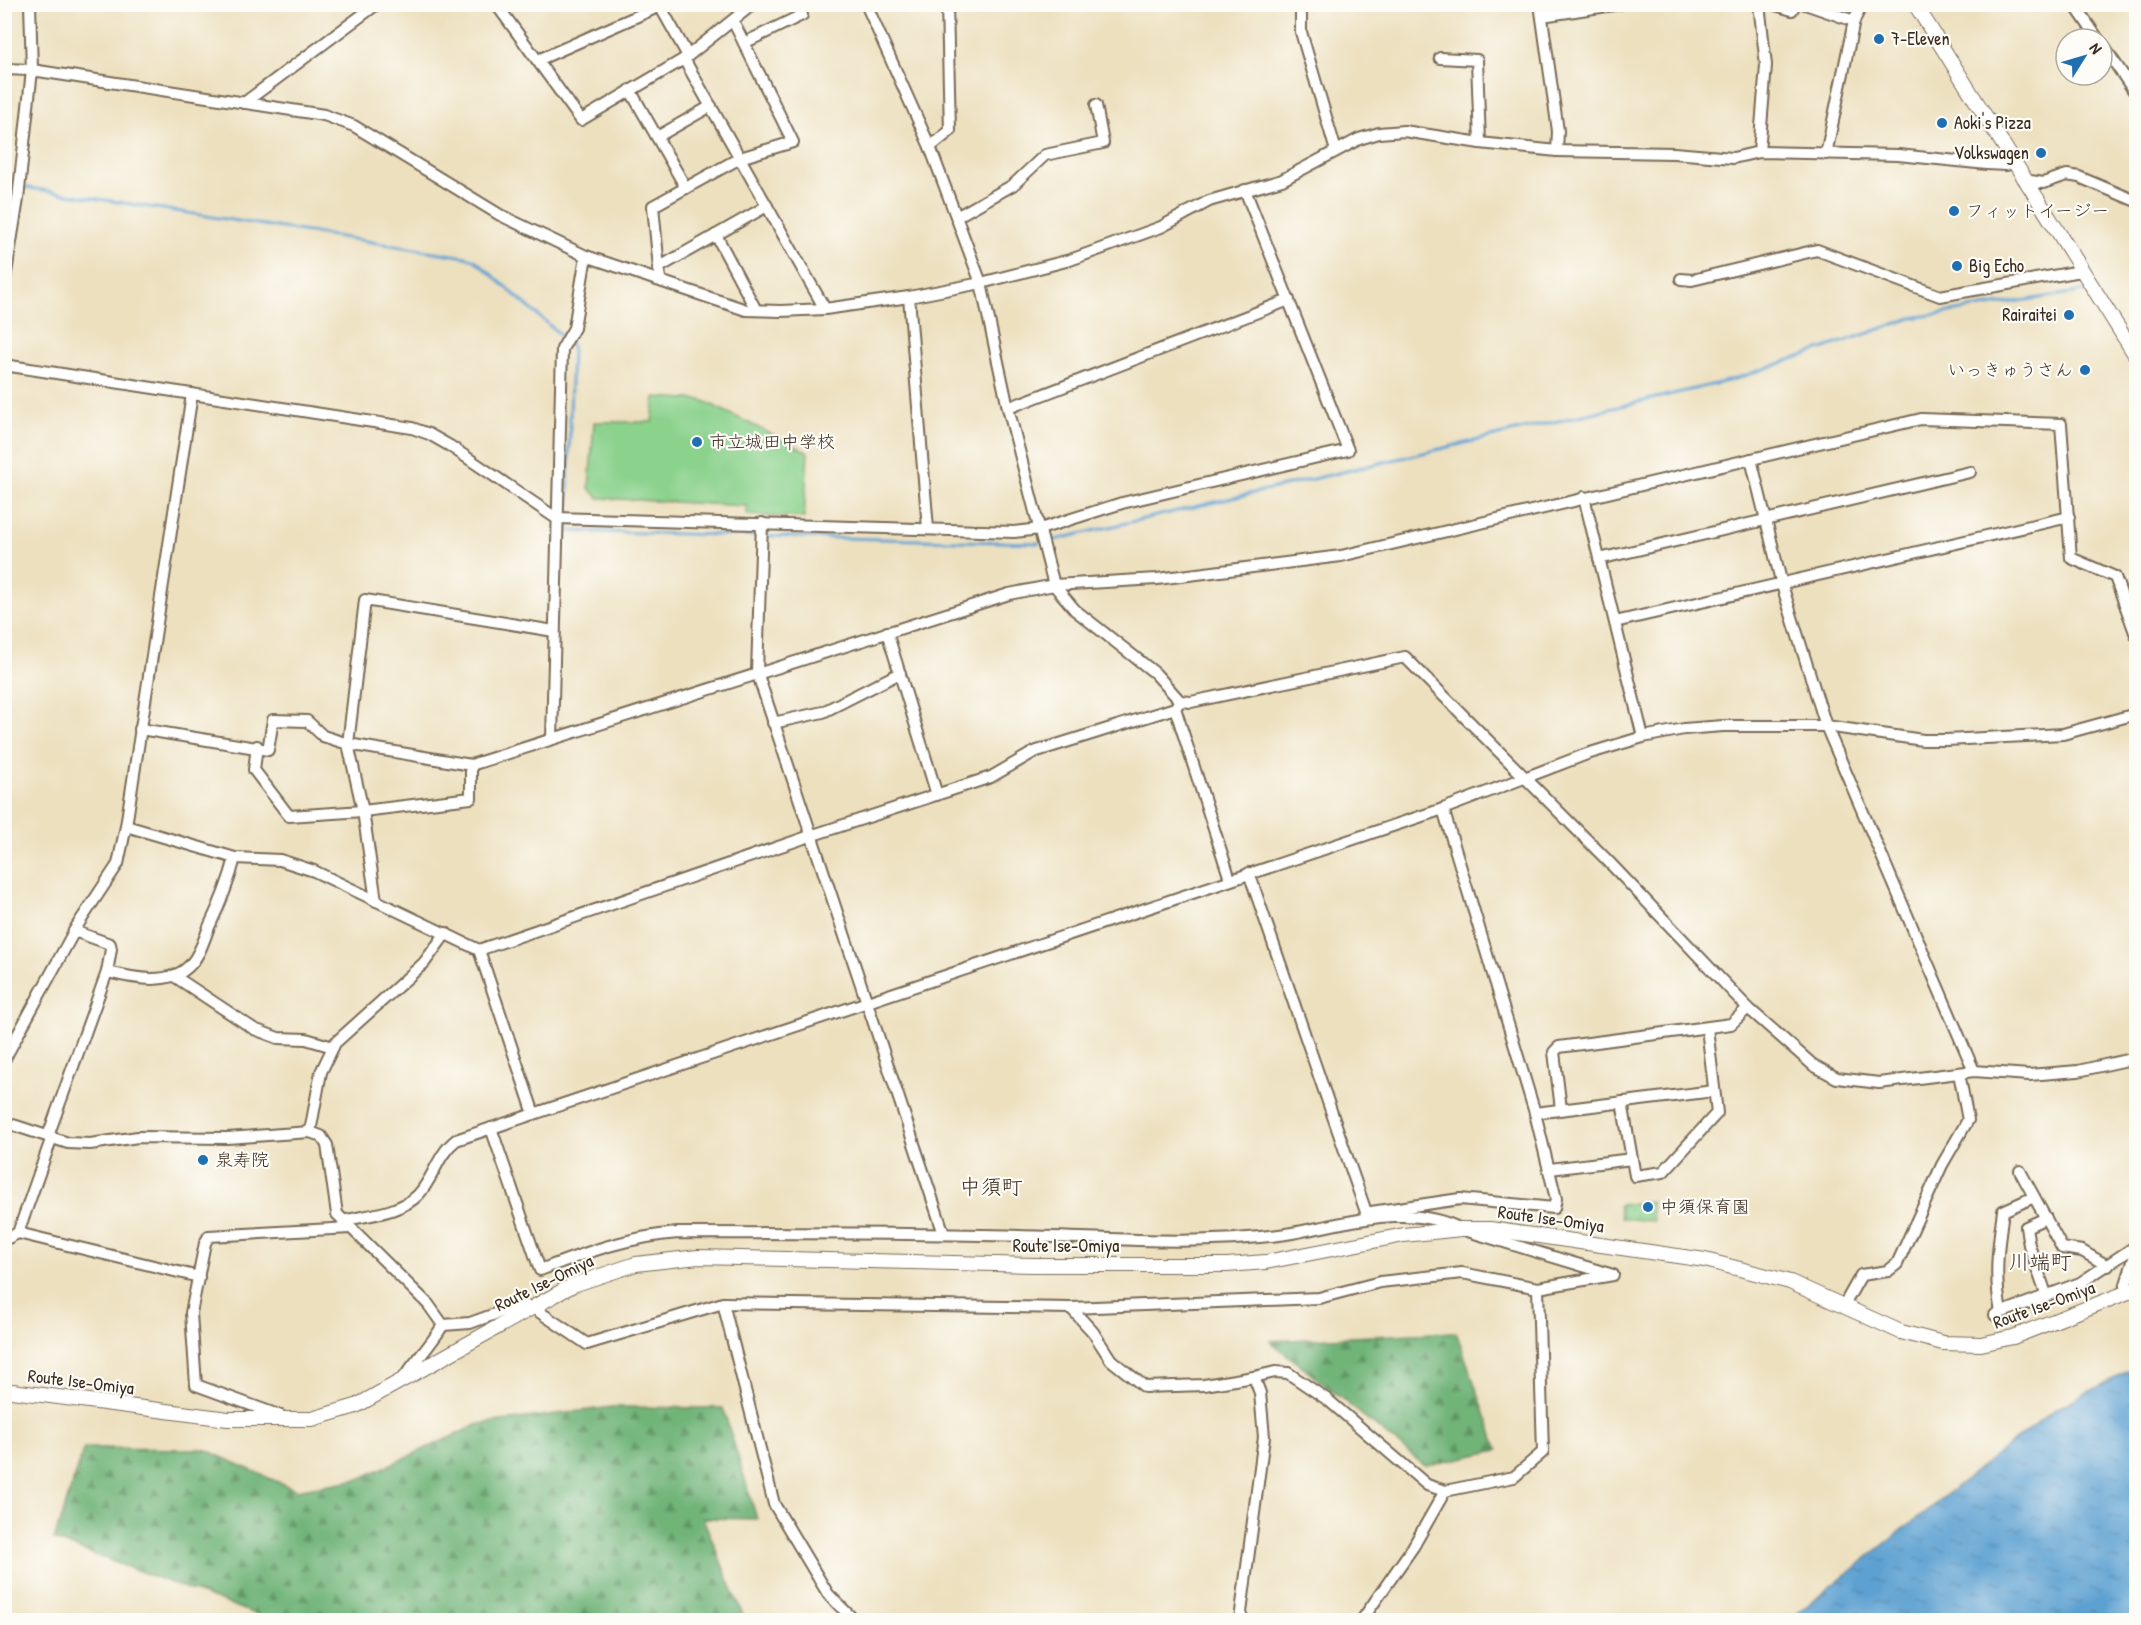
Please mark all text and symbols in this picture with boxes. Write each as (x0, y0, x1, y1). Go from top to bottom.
place label: 7-Eleven (1891, 26, 1950, 51)
north arrow (2054, 27, 2114, 87)
marker: 7-Eleven (1872, 32, 1886, 46)
text: N (2085, 38, 2108, 58)
place label: Aoki's Pizza (1954, 110, 2031, 135)
marker: Aoki's Pizza (1935, 116, 1949, 130)
place label: Volkswagen (1954, 140, 2029, 165)
marker: Volkswagen (2034, 146, 2048, 160)
place label: フィットイージー (1966, 198, 2109, 223)
marker: フィットイージー (1947, 204, 1961, 218)
place label: Big Echo (1969, 253, 2024, 278)
marker: Big Echo (1950, 259, 1964, 273)
place label: Rairaitei (2002, 302, 2057, 327)
marker: Rairaitei (2062, 308, 2076, 322)
place label: いっきゅうさん (1947, 357, 2073, 382)
marker: いっきゅうさん (2078, 363, 2092, 377)
place label: 市立城田中学校 (709, 429, 835, 454)
marker: 市立城田中学校 (690, 435, 704, 449)
place label: 泉寿院 (215, 1147, 269, 1172)
marker: 泉寿院 (196, 1153, 210, 1167)
district label: 中須町 (960, 1172, 1023, 1201)
place label: 中須保育園 (1660, 1194, 1750, 1219)
street label: Route Ise-Omiya (1497, 1199, 1606, 1238)
marker: 中須保育園 (1641, 1200, 1655, 1214)
street label: Route Ise-Omiya (1013, 1233, 1119, 1258)
district label: 川端町 (2009, 1247, 2072, 1276)
street label: Route Ise-Omiya (490, 1248, 597, 1317)
street label: Route Ise-Omiya (1989, 1275, 2098, 1335)
street label: Route Ise-Omiya (27, 1363, 136, 1400)

